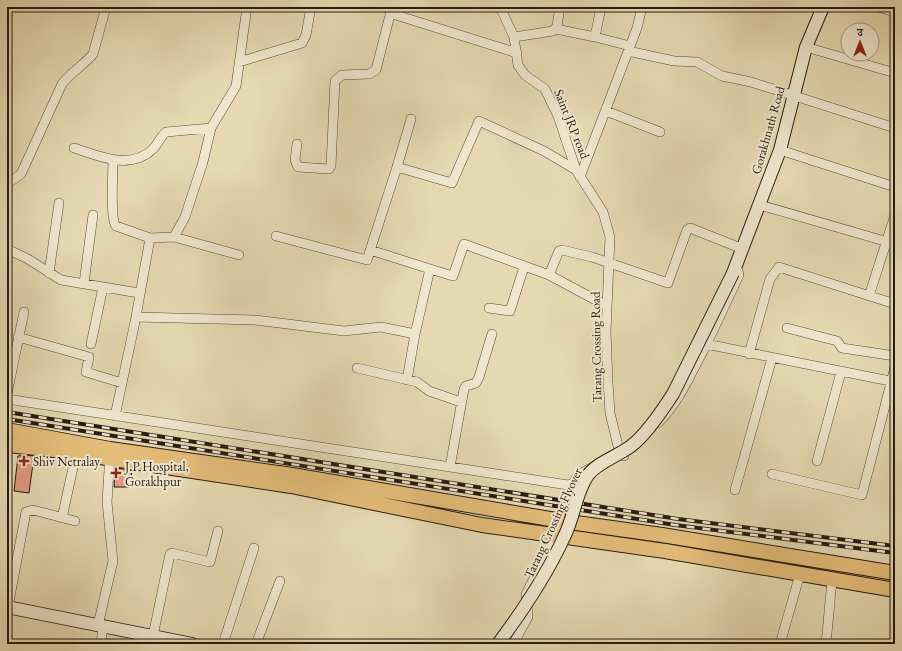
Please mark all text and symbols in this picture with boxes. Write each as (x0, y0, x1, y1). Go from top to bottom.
north arrow (840, 22, 880, 62)
text: उ (856, 25, 864, 39)
street label: Gorakhnath Road (747, 84, 789, 176)
street label: Saint JRP road (550, 87, 594, 162)
street label: Tarang Crossing Road (587, 291, 605, 403)
place label: Shiv Netralay (33, 453, 100, 470)
marker: Shiv Netralay (18, 455, 30, 467)
place label: J.P Hospital, Gorakhpur (124, 458, 189, 490)
street label: Tarang Crossing Flyover (520, 464, 586, 581)
marker: J.P Hospital, Gorakhpur (110, 467, 122, 479)

